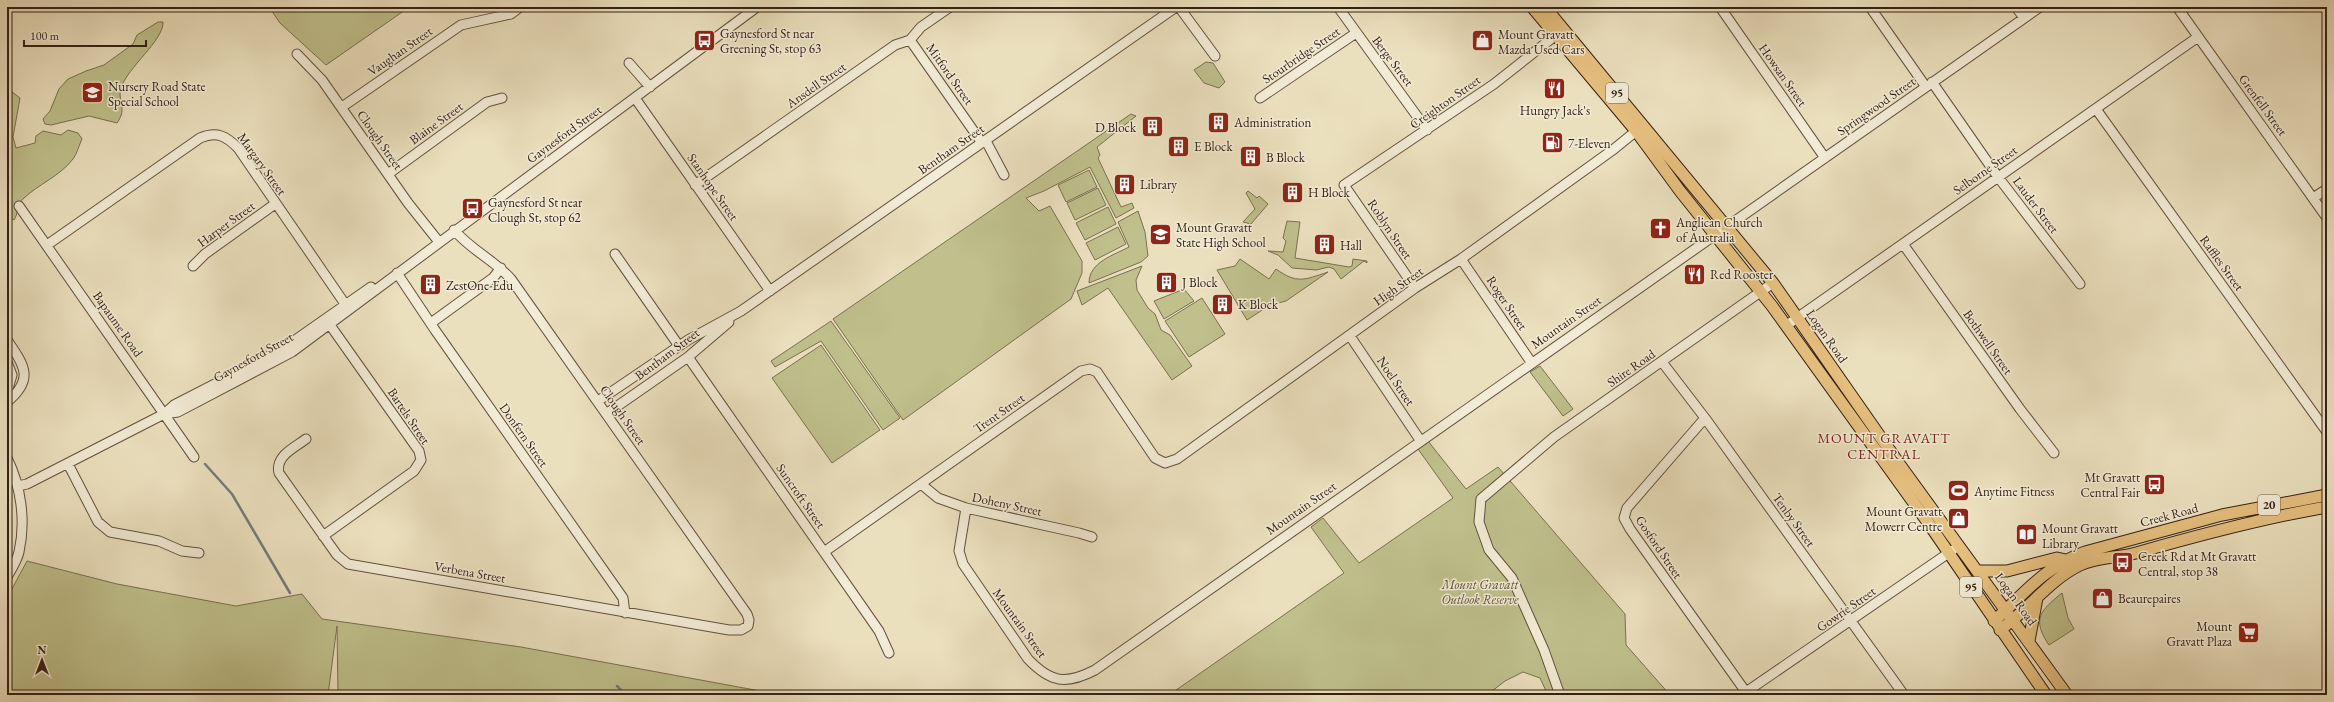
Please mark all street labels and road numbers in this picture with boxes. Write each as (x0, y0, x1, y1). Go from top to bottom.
street label: Vaughan Street (364, 23, 436, 79)
street label: Stourbridge Street (1259, 23, 1343, 87)
street label: Berge Street (1368, 32, 1418, 90)
street label: Mitford Street (923, 40, 977, 108)
street label: Howsan Street (1755, 40, 1811, 110)
street label: Ansdell Street (782, 58, 849, 112)
street label: Creighton Street (1406, 71, 1484, 133)
street label: Grenfell Street (2235, 71, 2291, 139)
street label: Springwood Street (1833, 73, 1919, 139)
road number: 95 (1606, 83, 1628, 103)
street label: Blaine Street (406, 98, 466, 148)
street label: Gaynesford Street (523, 101, 605, 167)
street label: Clough Street (353, 107, 407, 173)
street label: Bentham Street (915, 120, 987, 178)
street label: Margary Street (234, 129, 290, 199)
street label: Selborne Street (1949, 142, 2021, 198)
street label: Stanhope Street (684, 150, 742, 224)
street label: Lauder Street (2009, 173, 2063, 237)
street label: Roblyn Street (1364, 196, 1416, 262)
street label: Harper Street (194, 197, 258, 251)
street label: Raffles Street (2196, 232, 2248, 294)
street label: High Street (1370, 263, 1426, 309)
street label: Roger Street (1483, 273, 1531, 333)
street label: Bapaume Road (89, 288, 147, 360)
street label: Mountain Street (1528, 291, 1604, 353)
street label: Logan Road (1802, 306, 1852, 366)
street label: Bothwell Street (1959, 306, 2017, 378)
street label: Bentham Street (631, 324, 703, 384)
street label: Gaynesford Street (210, 328, 296, 386)
street label: Shire Road (1604, 345, 1659, 391)
street label: Noel Street (1373, 353, 1419, 409)
street label: Clough Street (596, 382, 650, 448)
street label: Bartels Street (384, 384, 434, 448)
street label: Trent Street (970, 389, 1028, 437)
street label: Donfern Street (496, 400, 552, 470)
street label: Suncroft Street (773, 460, 829, 532)
street label: Mountain Street (1263, 477, 1339, 539)
street label: Doheny Street (971, 488, 1043, 520)
street label: Tenby Street (1769, 490, 1819, 550)
road number: 20 (2258, 495, 2280, 515)
street label: Creek Road (2138, 499, 2200, 531)
street label: Gosford Street (1632, 512, 1686, 582)
street label: Verbena Street (433, 557, 507, 587)
street label: Logan Road (1991, 569, 2041, 629)
road number: 95 (1960, 577, 1982, 597)
street label: Gowrie Street (1813, 582, 1879, 636)
street label: Mountain Street (989, 585, 1051, 661)

